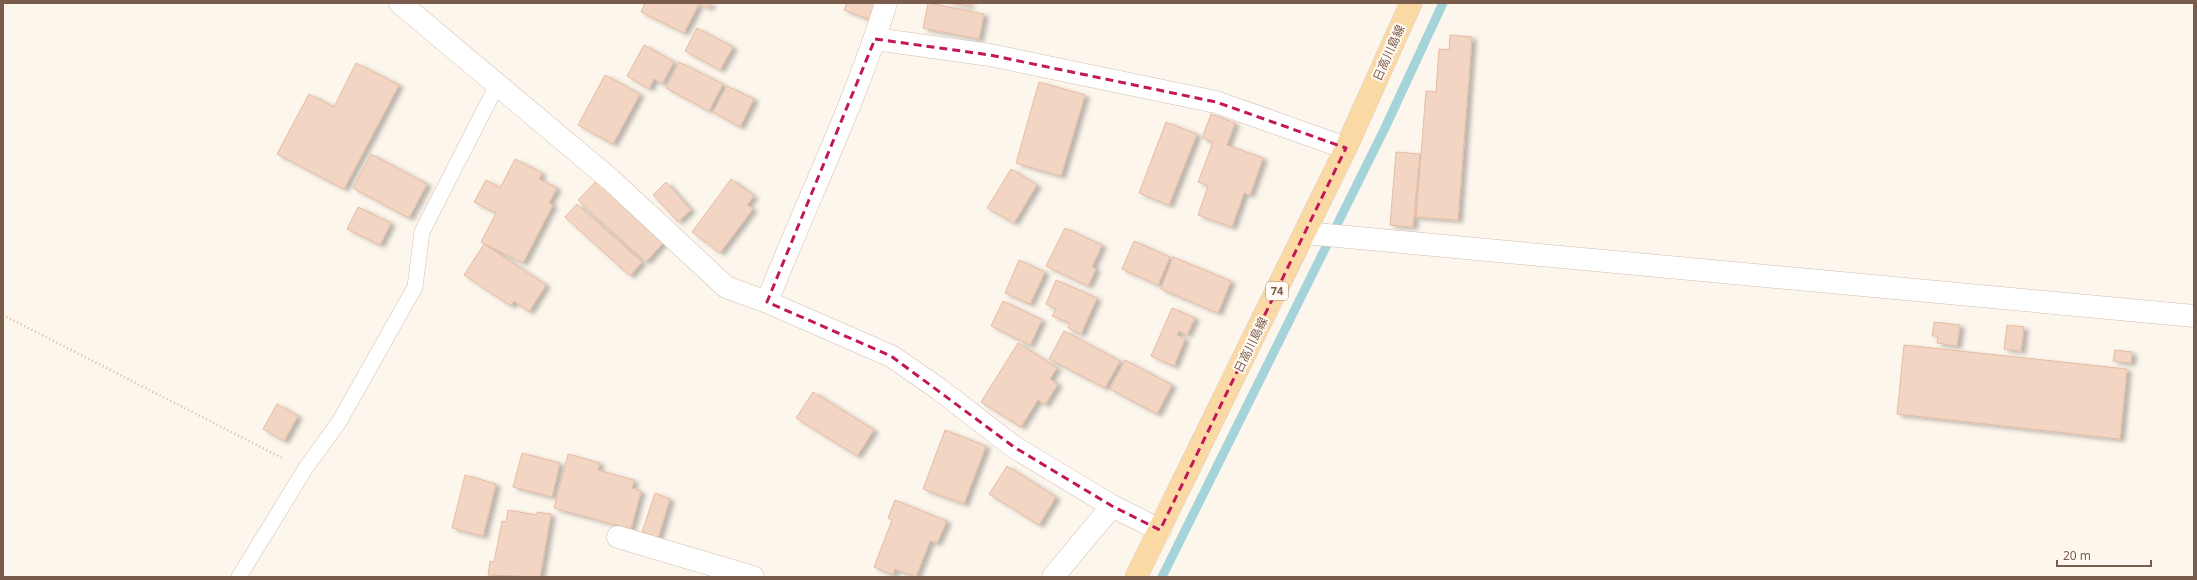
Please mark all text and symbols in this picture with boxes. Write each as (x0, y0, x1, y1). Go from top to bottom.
street label: 日高川島線 (1369, 22, 1409, 84)
road number: 74 (1266, 282, 1288, 300)
street label: 日高川島線 (1230, 314, 1271, 375)
scale bar (2057, 542, 2151, 568)
text: 20 m (2063, 547, 2091, 564)

